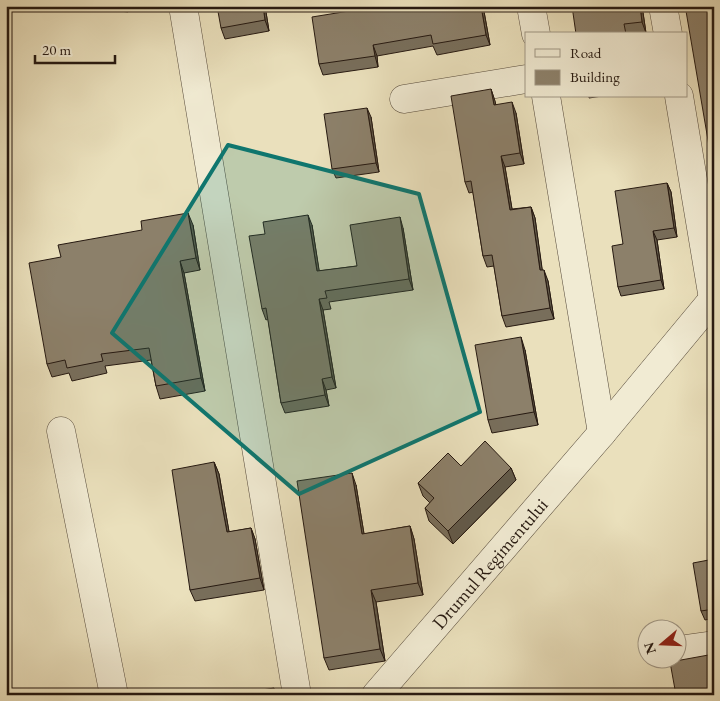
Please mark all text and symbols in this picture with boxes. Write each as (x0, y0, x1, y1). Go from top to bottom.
scale bar (35, 32, 115, 64)
legend (525, 32, 688, 98)
text: 20 m (42, 40, 71, 59)
text: Road (570, 43, 602, 62)
text: Building (570, 67, 620, 86)
street label: Drumul Regimentului (426, 492, 553, 634)
north arrow (638, 618, 688, 668)
text: N (639, 639, 660, 657)

